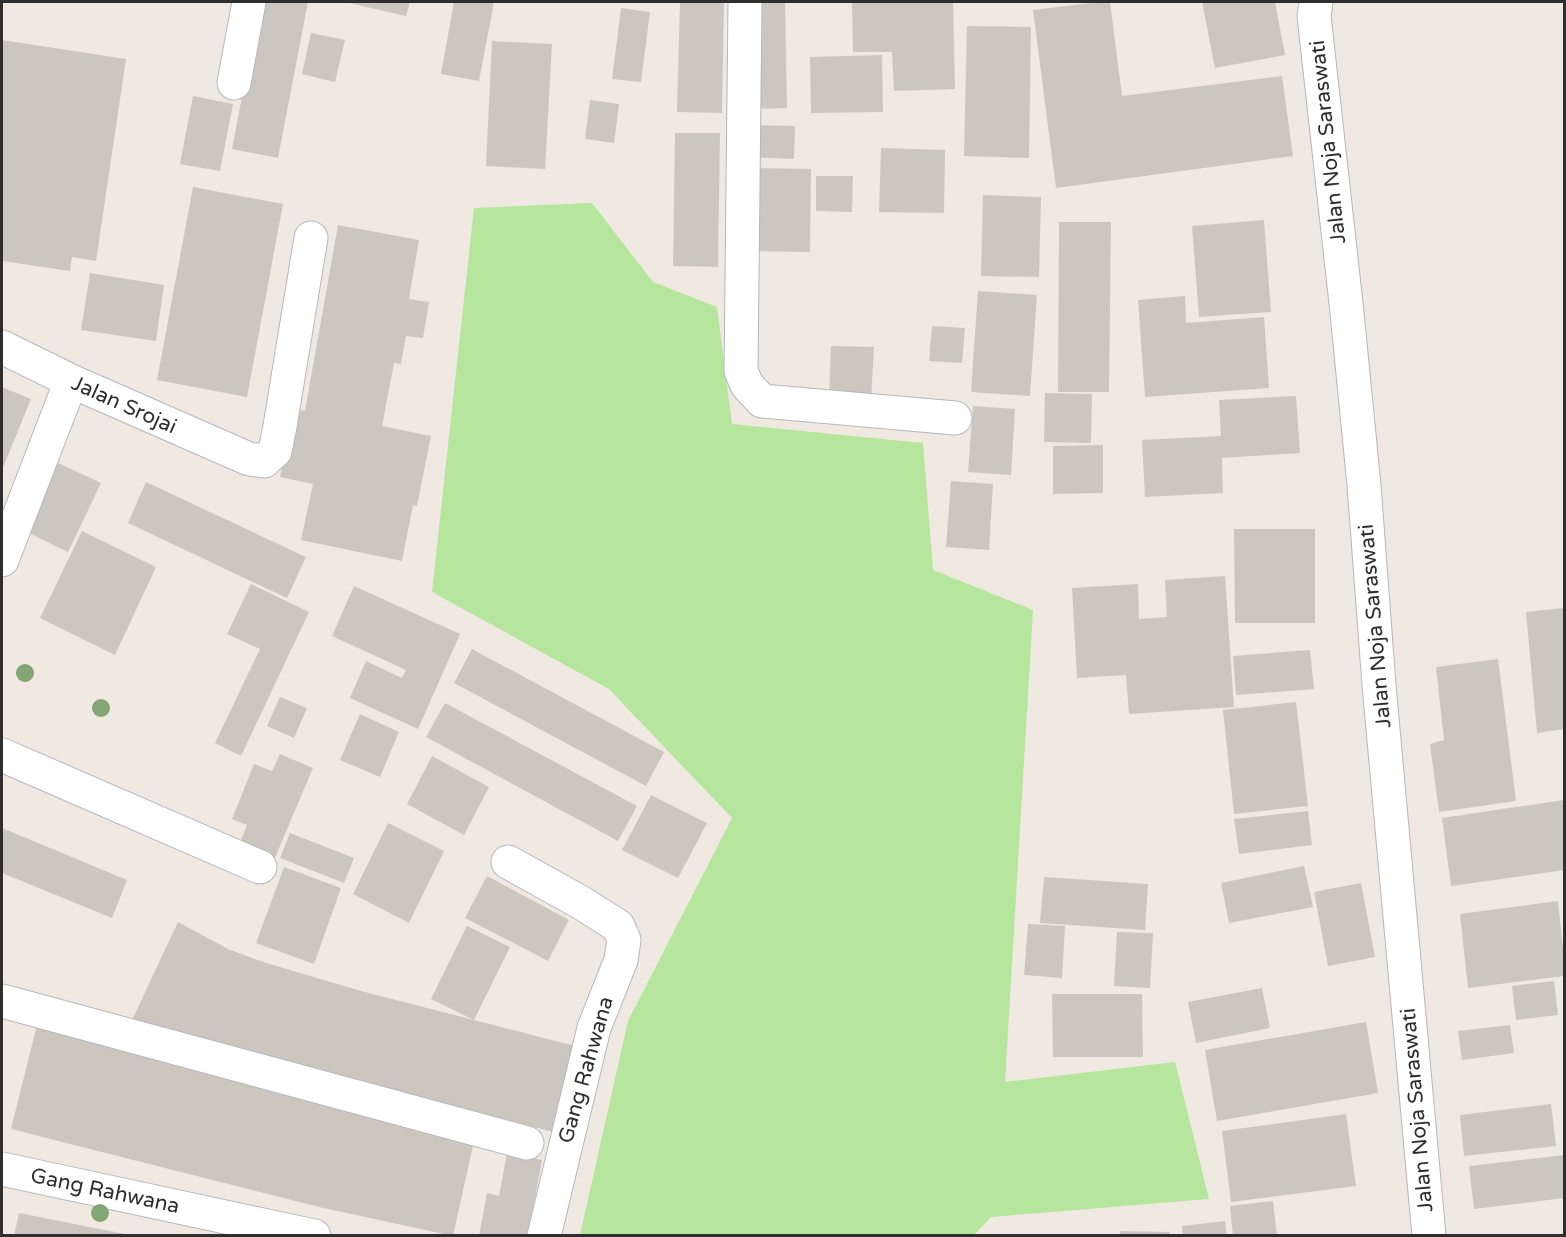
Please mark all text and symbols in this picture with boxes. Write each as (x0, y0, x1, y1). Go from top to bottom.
street label: Jalan Noja Saraswati (1305, 39, 1351, 245)
street label: Jalan Srojai (68, 371, 180, 439)
street label: Jalan Noja Saraswati (1354, 523, 1396, 729)
street label: Gang Rahwana (553, 994, 619, 1146)
street label: Jalan Noja Saraswati (1396, 1007, 1438, 1213)
street label: Gang Rahwana (28, 1163, 182, 1219)

